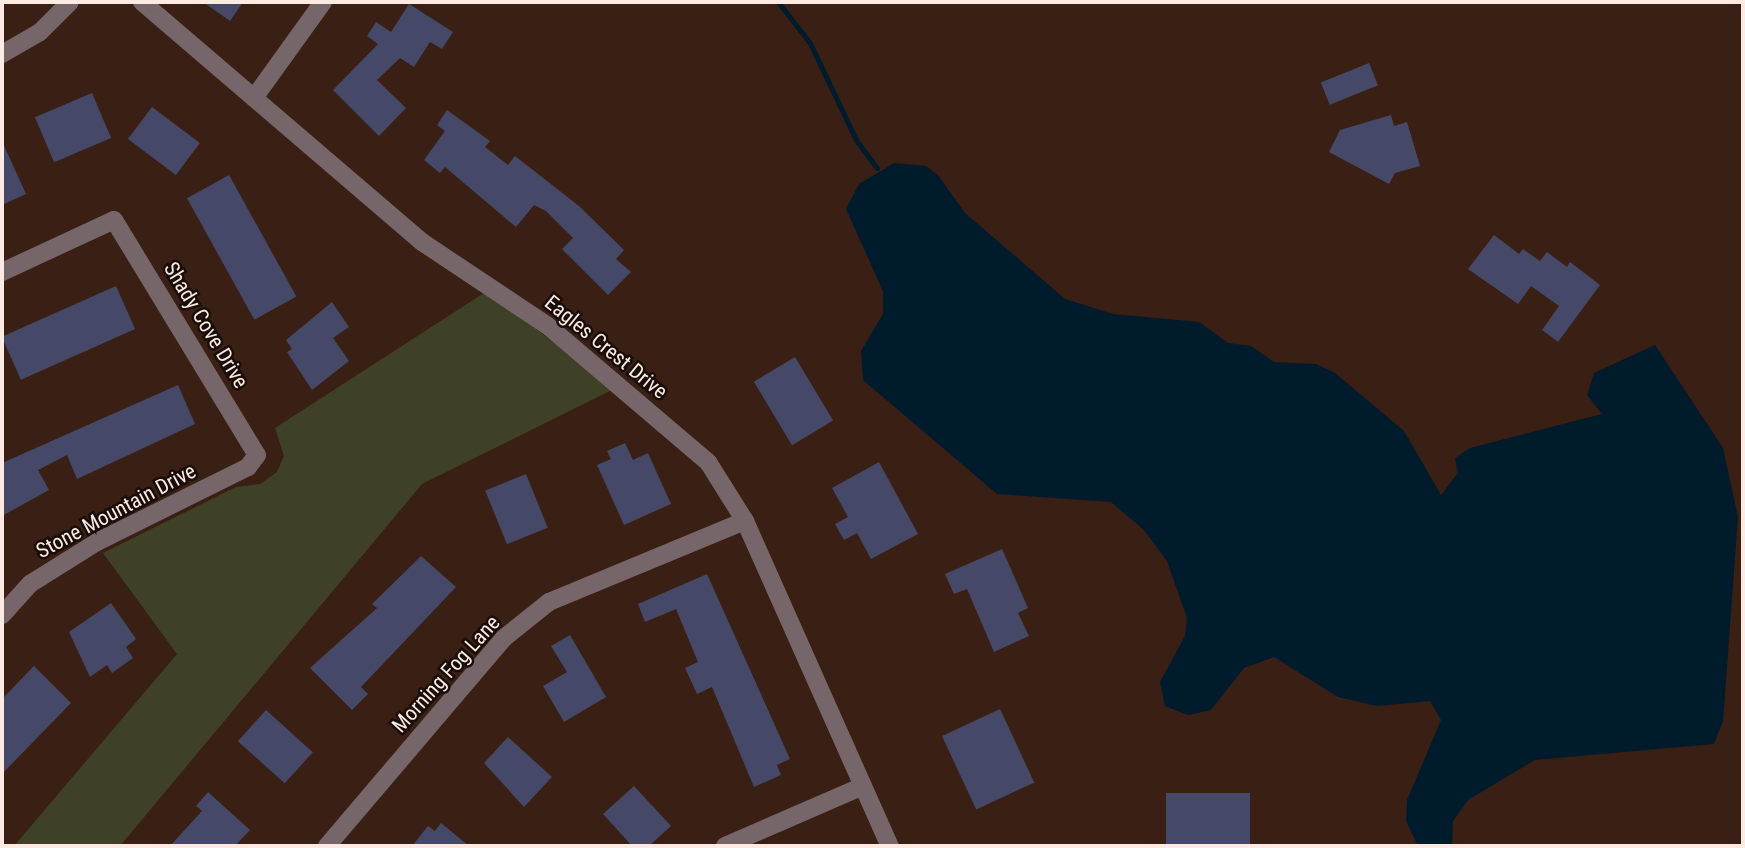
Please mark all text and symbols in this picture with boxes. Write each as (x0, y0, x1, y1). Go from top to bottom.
street label: Shady Cove Drive (158, 257, 254, 393)
street label: Eagles Crest Drive (540, 290, 672, 404)
street label: Stone Mountain Drive (32, 458, 200, 564)
street label: Morning Fog Lane (387, 610, 505, 738)

